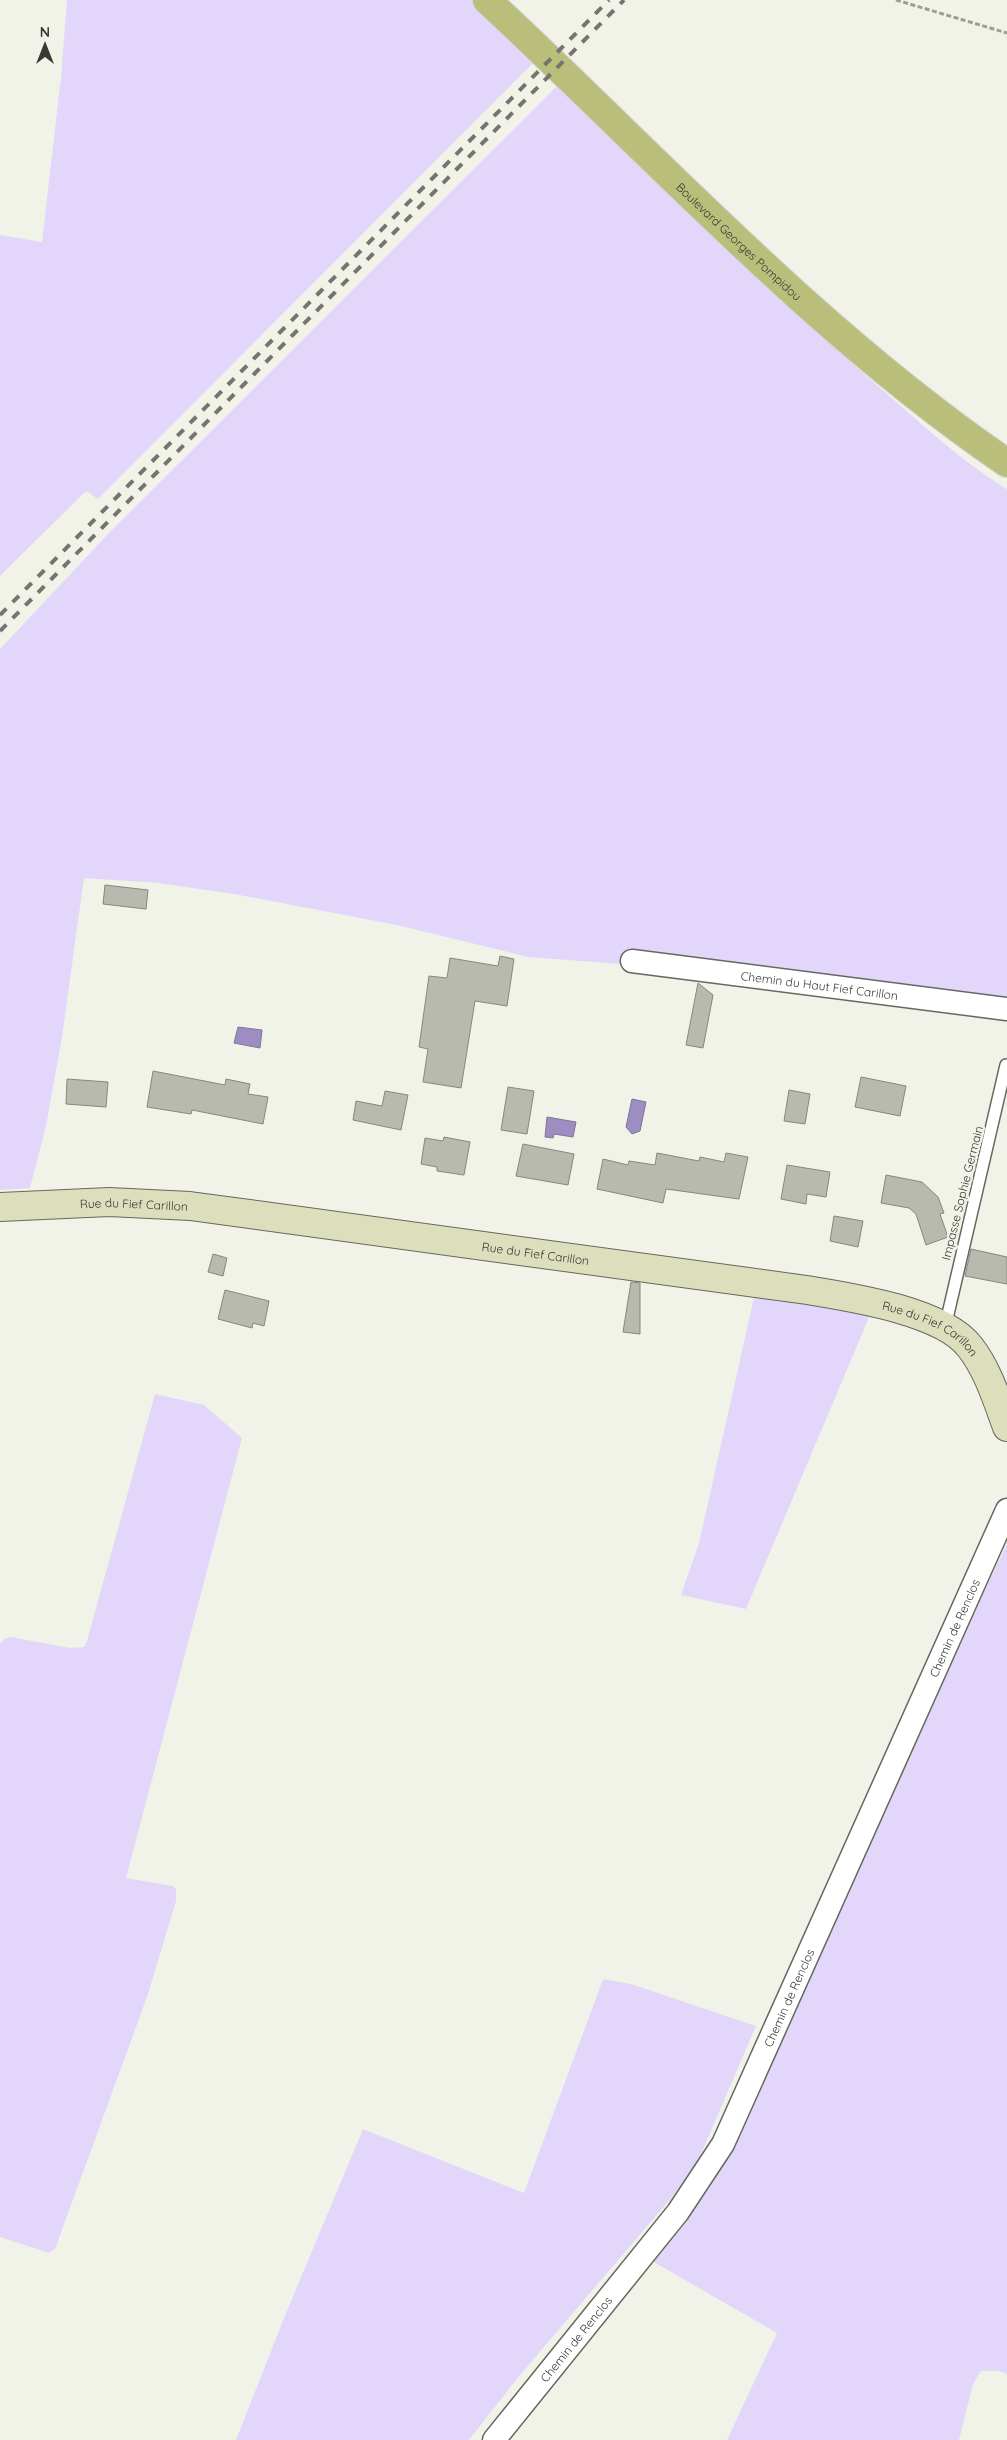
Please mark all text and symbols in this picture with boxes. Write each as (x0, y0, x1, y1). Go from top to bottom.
north arrow (20, 20, 70, 70)
text: N (40, 23, 50, 41)
street label: Boulevard Georges Pompidou (673, 179, 805, 303)
street label: Chemin du Haut Fief Carillon (740, 967, 899, 1002)
street label: Impasse Sophie Germain (938, 1124, 986, 1262)
street label: Rue du Fief Carillon (80, 1194, 188, 1213)
street label: Rue du Fief Carillon (481, 1238, 590, 1268)
street label: Rue du Fief Carillon (881, 1297, 982, 1359)
street label: Chemin de Renclos (926, 1576, 983, 1679)
street label: Chemin de Renclos (760, 1946, 817, 2049)
street label: Chemin de Renclos (537, 2293, 615, 2385)

